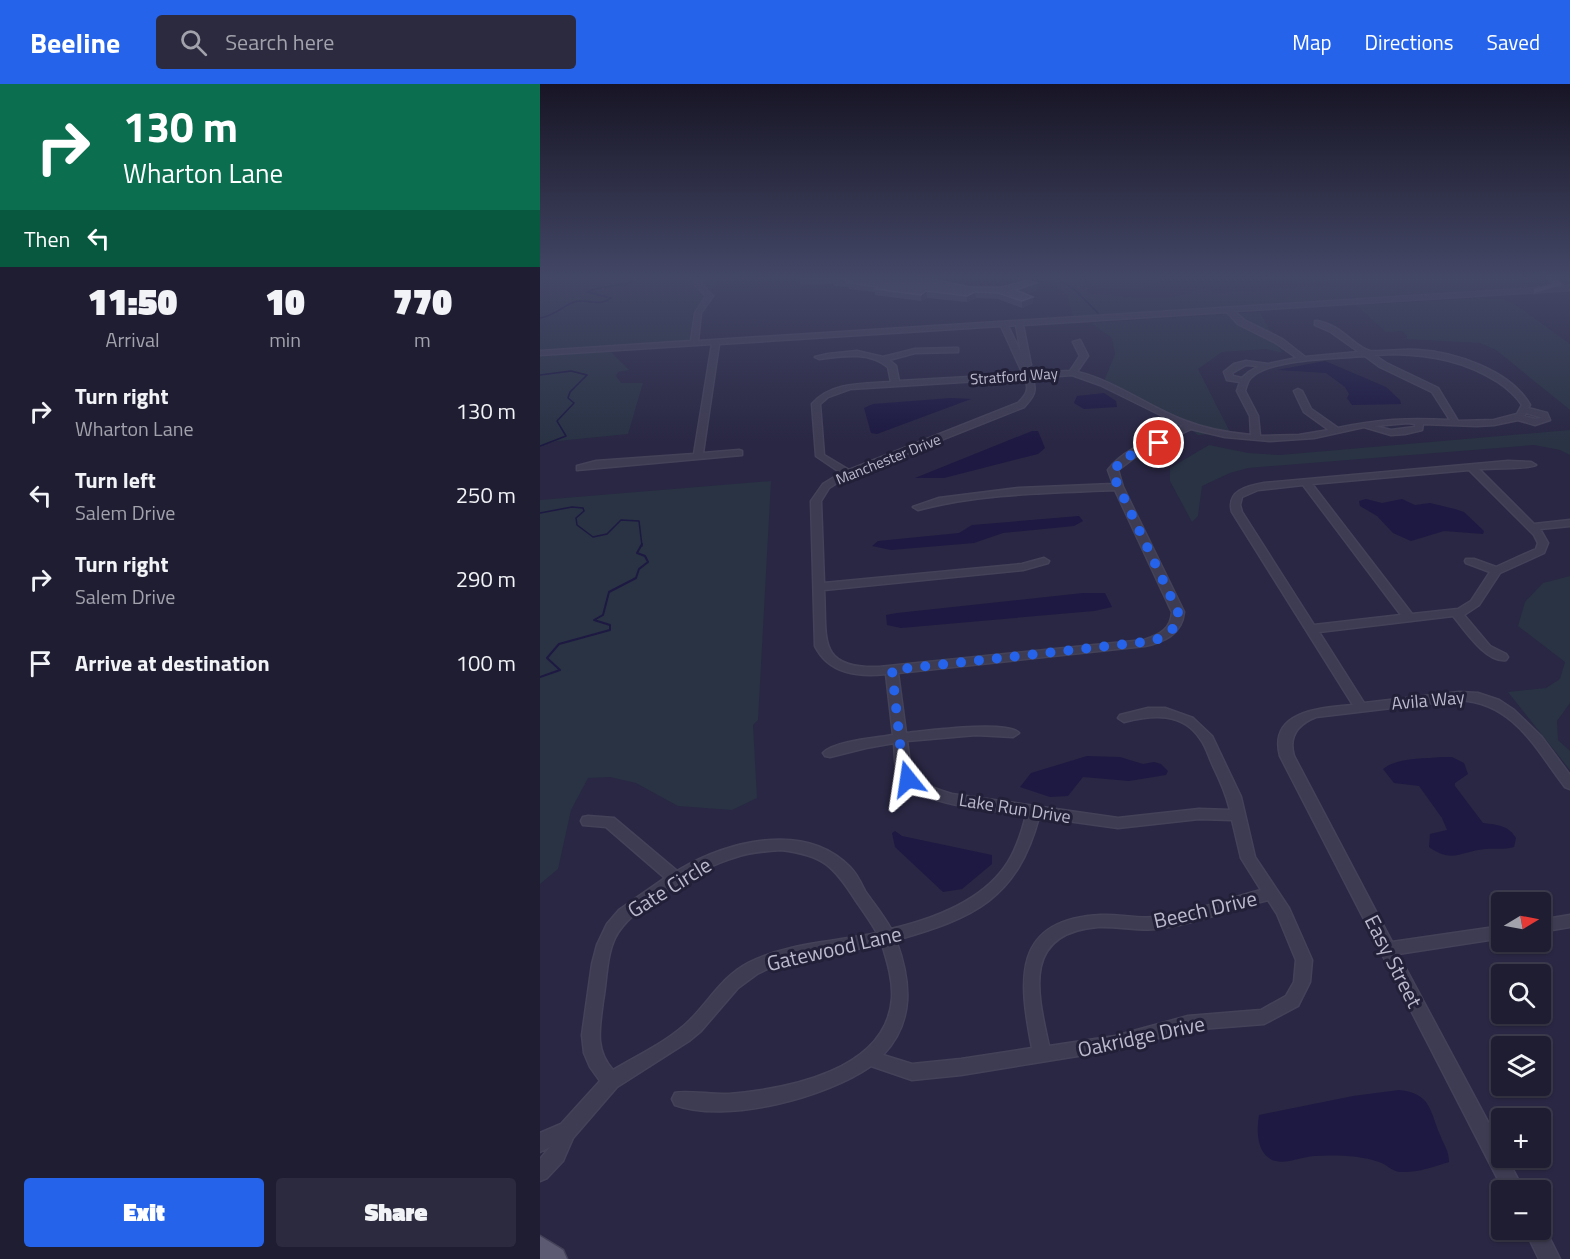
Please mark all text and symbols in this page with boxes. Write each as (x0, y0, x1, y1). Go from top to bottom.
search box (156, 15, 576, 69)
text: Beeline (30, 21, 120, 64)
text: Search here (225, 25, 334, 59)
icon: search (177, 26, 210, 59)
text: Map (1292, 26, 1332, 58)
text: Directions (1365, 26, 1454, 58)
text: Saved (1487, 26, 1540, 58)
text: 130 m (123, 94, 238, 158)
icon: right (24, 108, 102, 186)
text: Wharton Lane (123, 152, 283, 193)
text: Then (24, 222, 70, 256)
icon: left (82, 222, 115, 255)
text: 11:50 (88, 274, 177, 329)
text: 10 (265, 274, 305, 329)
text: 770 (393, 274, 452, 329)
text: Arrival (106, 324, 160, 355)
text: min (269, 324, 301, 355)
text: m (414, 324, 431, 355)
street label: Stratford Way (969, 361, 1059, 391)
text: Turn right (75, 379, 169, 413)
text: 130 m (456, 394, 516, 428)
icon: right (24, 395, 57, 428)
text: Wharton Lane (75, 413, 194, 444)
pin (1133, 417, 1184, 468)
icon: arrive (1142, 426, 1175, 459)
street label: Manchester Drive (832, 427, 944, 491)
text: Turn left (75, 463, 156, 497)
text: 250 m (456, 478, 516, 512)
icon: left (24, 479, 57, 512)
text: Salem Drive (75, 497, 175, 528)
text: Turn right (75, 547, 169, 581)
text: 290 m (456, 562, 516, 596)
icon: right (24, 563, 57, 596)
text: Salem Drive (75, 581, 175, 612)
text: Arrive at destination (75, 646, 270, 680)
text: 100 m (456, 646, 516, 680)
icon: arrive (24, 647, 57, 680)
street label: Avila Way (1390, 683, 1466, 717)
position arrow (876, 747, 940, 811)
street label: Lake Run Drive (957, 786, 1073, 830)
street label: Gate Circle (621, 849, 717, 925)
street label: Beech Drive (1150, 882, 1260, 936)
north arrow (1491, 892, 1551, 952)
map controls (1491, 892, 1551, 1240)
street label: Easy Street (1357, 909, 1431, 1014)
street label: Gatewood Lane (763, 917, 905, 979)
button: search (1491, 964, 1551, 1024)
street label: Oakridge Drive (1074, 1007, 1208, 1065)
button: layers (1491, 1036, 1551, 1096)
button: + (1491, 1108, 1551, 1168)
button: Exit (24, 1178, 264, 1247)
button: Share (276, 1178, 516, 1247)
button: − (1491, 1180, 1551, 1240)

